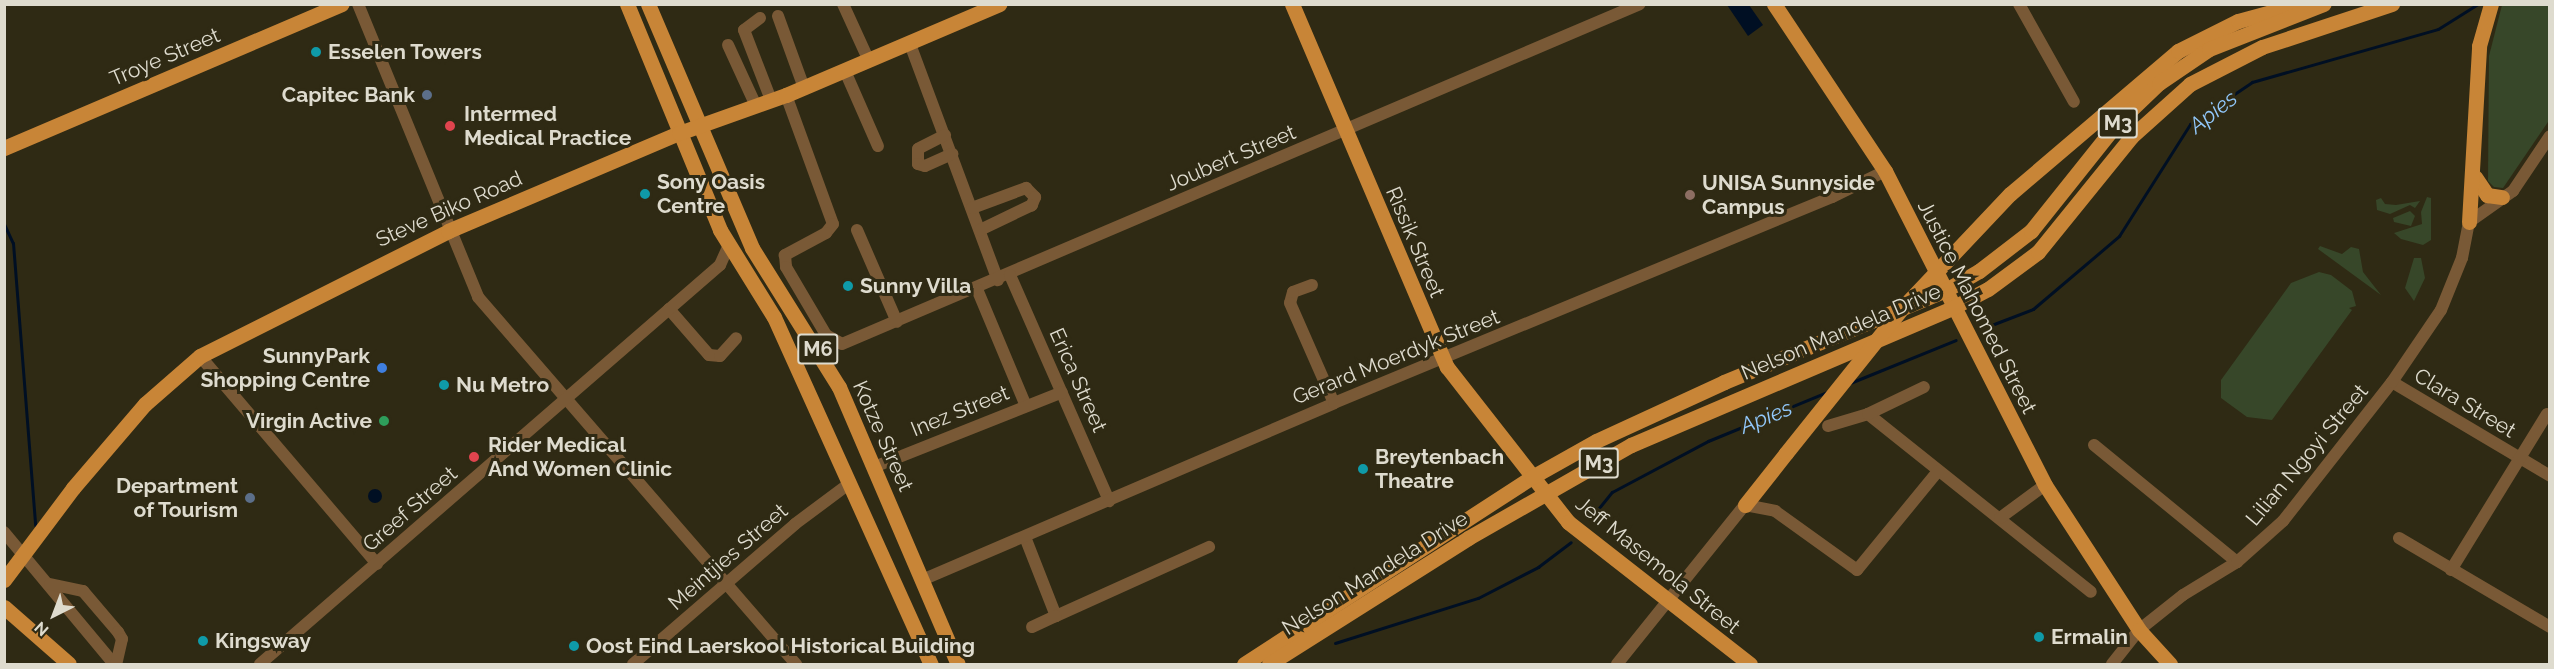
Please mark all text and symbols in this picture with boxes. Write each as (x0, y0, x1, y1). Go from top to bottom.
street label: Troye Street (106, 23, 224, 91)
place label: Esselen Towers (328, 39, 482, 65)
marker: Esselen Towers (309, 45, 323, 59)
place label: Capitec Bank (282, 82, 415, 108)
water label: Apies (2184, 85, 2242, 139)
marker: Capitec Bank (420, 88, 434, 102)
place label: Intermed Medical Practice (464, 101, 632, 151)
road number: M3 (2097, 106, 2139, 140)
marker: Intermed Medical Practice (441, 117, 459, 135)
street label: Joubert Street (1162, 119, 1300, 197)
street label: Steve Biko Road (372, 166, 526, 252)
place label: Sony Oasis Centre (657, 169, 766, 219)
place label: UNISA Sunnyside Campus (1702, 170, 1876, 220)
street label: Rissik Street (1380, 183, 1450, 301)
marker: Sony Oasis Centre (638, 187, 652, 201)
marker: UNISA Sunnyside Campus (1683, 188, 1697, 202)
street label: Justice Mahomed Street (1912, 196, 2042, 418)
place label: Sunny Villa (860, 273, 972, 299)
marker: Sunny Villa (841, 279, 855, 293)
street label: Nelson Mandela Drive (1737, 279, 1945, 385)
street label: Gerard Moerdyk Street (1289, 304, 1503, 410)
street label: Erica Street (1044, 324, 1112, 436)
road number: M6 (797, 332, 839, 366)
place label: SunnyPark Shopping Centre (201, 343, 370, 393)
marker: SunnyPark Shopping Centre (375, 361, 389, 375)
street label: Clara Street (2410, 363, 2520, 443)
place label: Nu Metro (456, 372, 549, 398)
street label: Kotze Street (847, 377, 919, 495)
marker: Nu Metro (437, 378, 451, 392)
street label: Lilian Ngoyi Street (2241, 379, 2373, 531)
street label: Inez Street (907, 380, 1013, 442)
water label: Apies (1736, 395, 1796, 439)
place label: Virgin Active (245, 408, 372, 434)
marker: Virgin Active (377, 414, 391, 428)
place label: Rider Medical And Women Clinic (488, 432, 673, 482)
place label: Breytenbach Theatre (1375, 444, 1504, 494)
road number: M3 (1578, 446, 1620, 480)
marker: Rider Medical And Women Clinic (465, 448, 483, 466)
street label: Greef Street (358, 461, 462, 557)
marker: Breytenbach Theatre (1356, 462, 1370, 476)
place label: Department of Tourism (116, 473, 238, 523)
marker: Department of Tourism (243, 491, 257, 505)
street label: Jeff Masemola Street (1571, 491, 1745, 639)
street label: Meintjies Street (663, 498, 793, 616)
street label: Nelson Mandela Drive (1277, 506, 1473, 640)
north arrow (24, 585, 84, 645)
text: N (31, 618, 53, 640)
place label: Ermalin (2051, 624, 2128, 650)
place label: Kingsway (215, 628, 311, 654)
marker: Ermalin (2032, 630, 2046, 644)
place label: Oost Eind Laerskool Historical Building (586, 633, 976, 659)
marker: Kingsway (196, 634, 210, 648)
marker: Oost Eind Laerskool Historical Building (567, 639, 581, 653)

